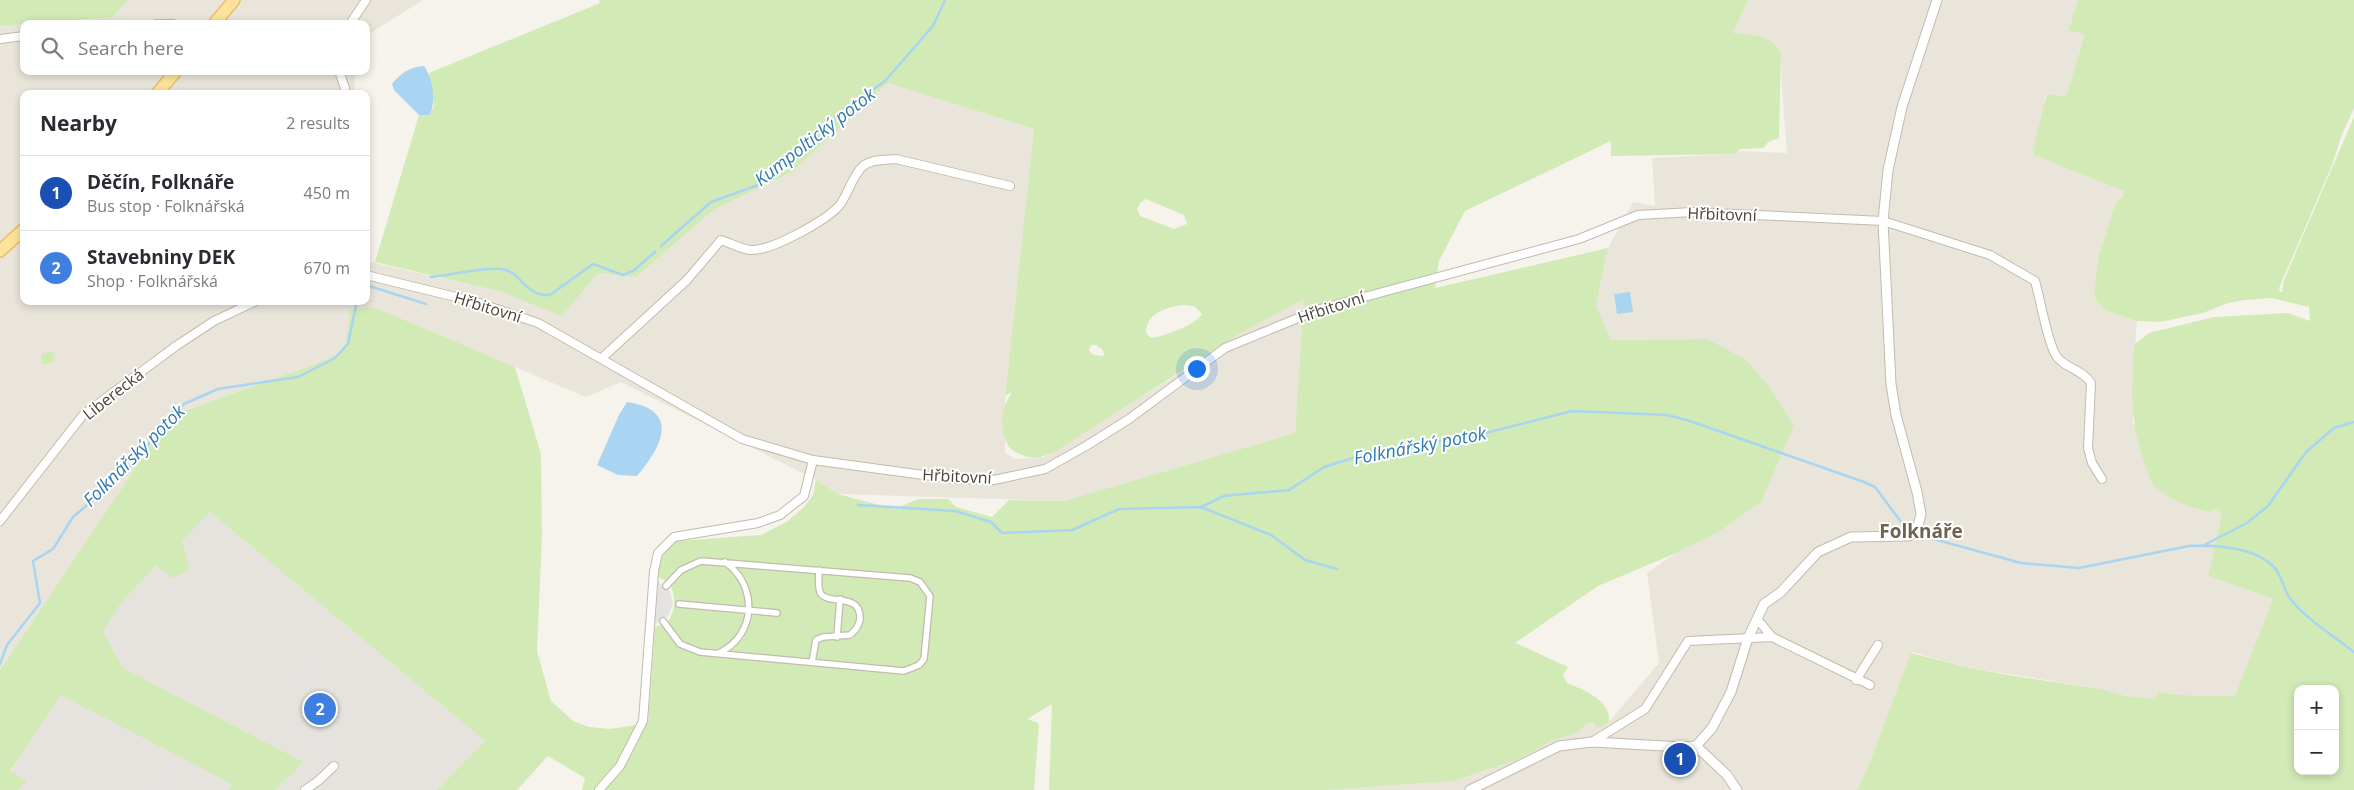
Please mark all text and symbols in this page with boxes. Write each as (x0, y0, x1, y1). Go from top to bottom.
search box (20, 20, 370, 75)
icon: search (38, 34, 66, 62)
text: Search here (78, 35, 184, 61)
water label: Kumpoltický potok (749, 81, 881, 191)
text: Nearby (40, 109, 117, 137)
text: 2 results (286, 112, 350, 134)
text: Děčín, Folknáře (87, 169, 234, 195)
text: 1 (51, 182, 61, 204)
text: 450 m (304, 182, 350, 204)
text: Bus stop · Folknářská (87, 195, 245, 217)
street label: Hřbitovní (1687, 202, 1758, 226)
text: Stavebniny DEK (87, 244, 235, 270)
text: 2 (51, 257, 61, 279)
text: 670 m (304, 257, 350, 279)
text: Shop · Folknářská (87, 270, 218, 292)
street label: Hřbitovní (452, 286, 525, 328)
street label: Hřbitovní (1295, 286, 1368, 328)
your location (1184, 356, 1210, 382)
street label: Liberecká (78, 363, 148, 425)
water label: Folknářský potok (77, 398, 190, 511)
water label: Folknářský potok (1351, 420, 1489, 470)
street label: Hřbitovní (922, 463, 993, 489)
district label: Folknáře (1879, 518, 1963, 544)
map controls (2294, 685, 2339, 775)
button: + (2294, 685, 2339, 730)
pin: 2 (304, 690, 336, 728)
button: − (2294, 730, 2339, 775)
pin: 1 (1664, 740, 1696, 778)

